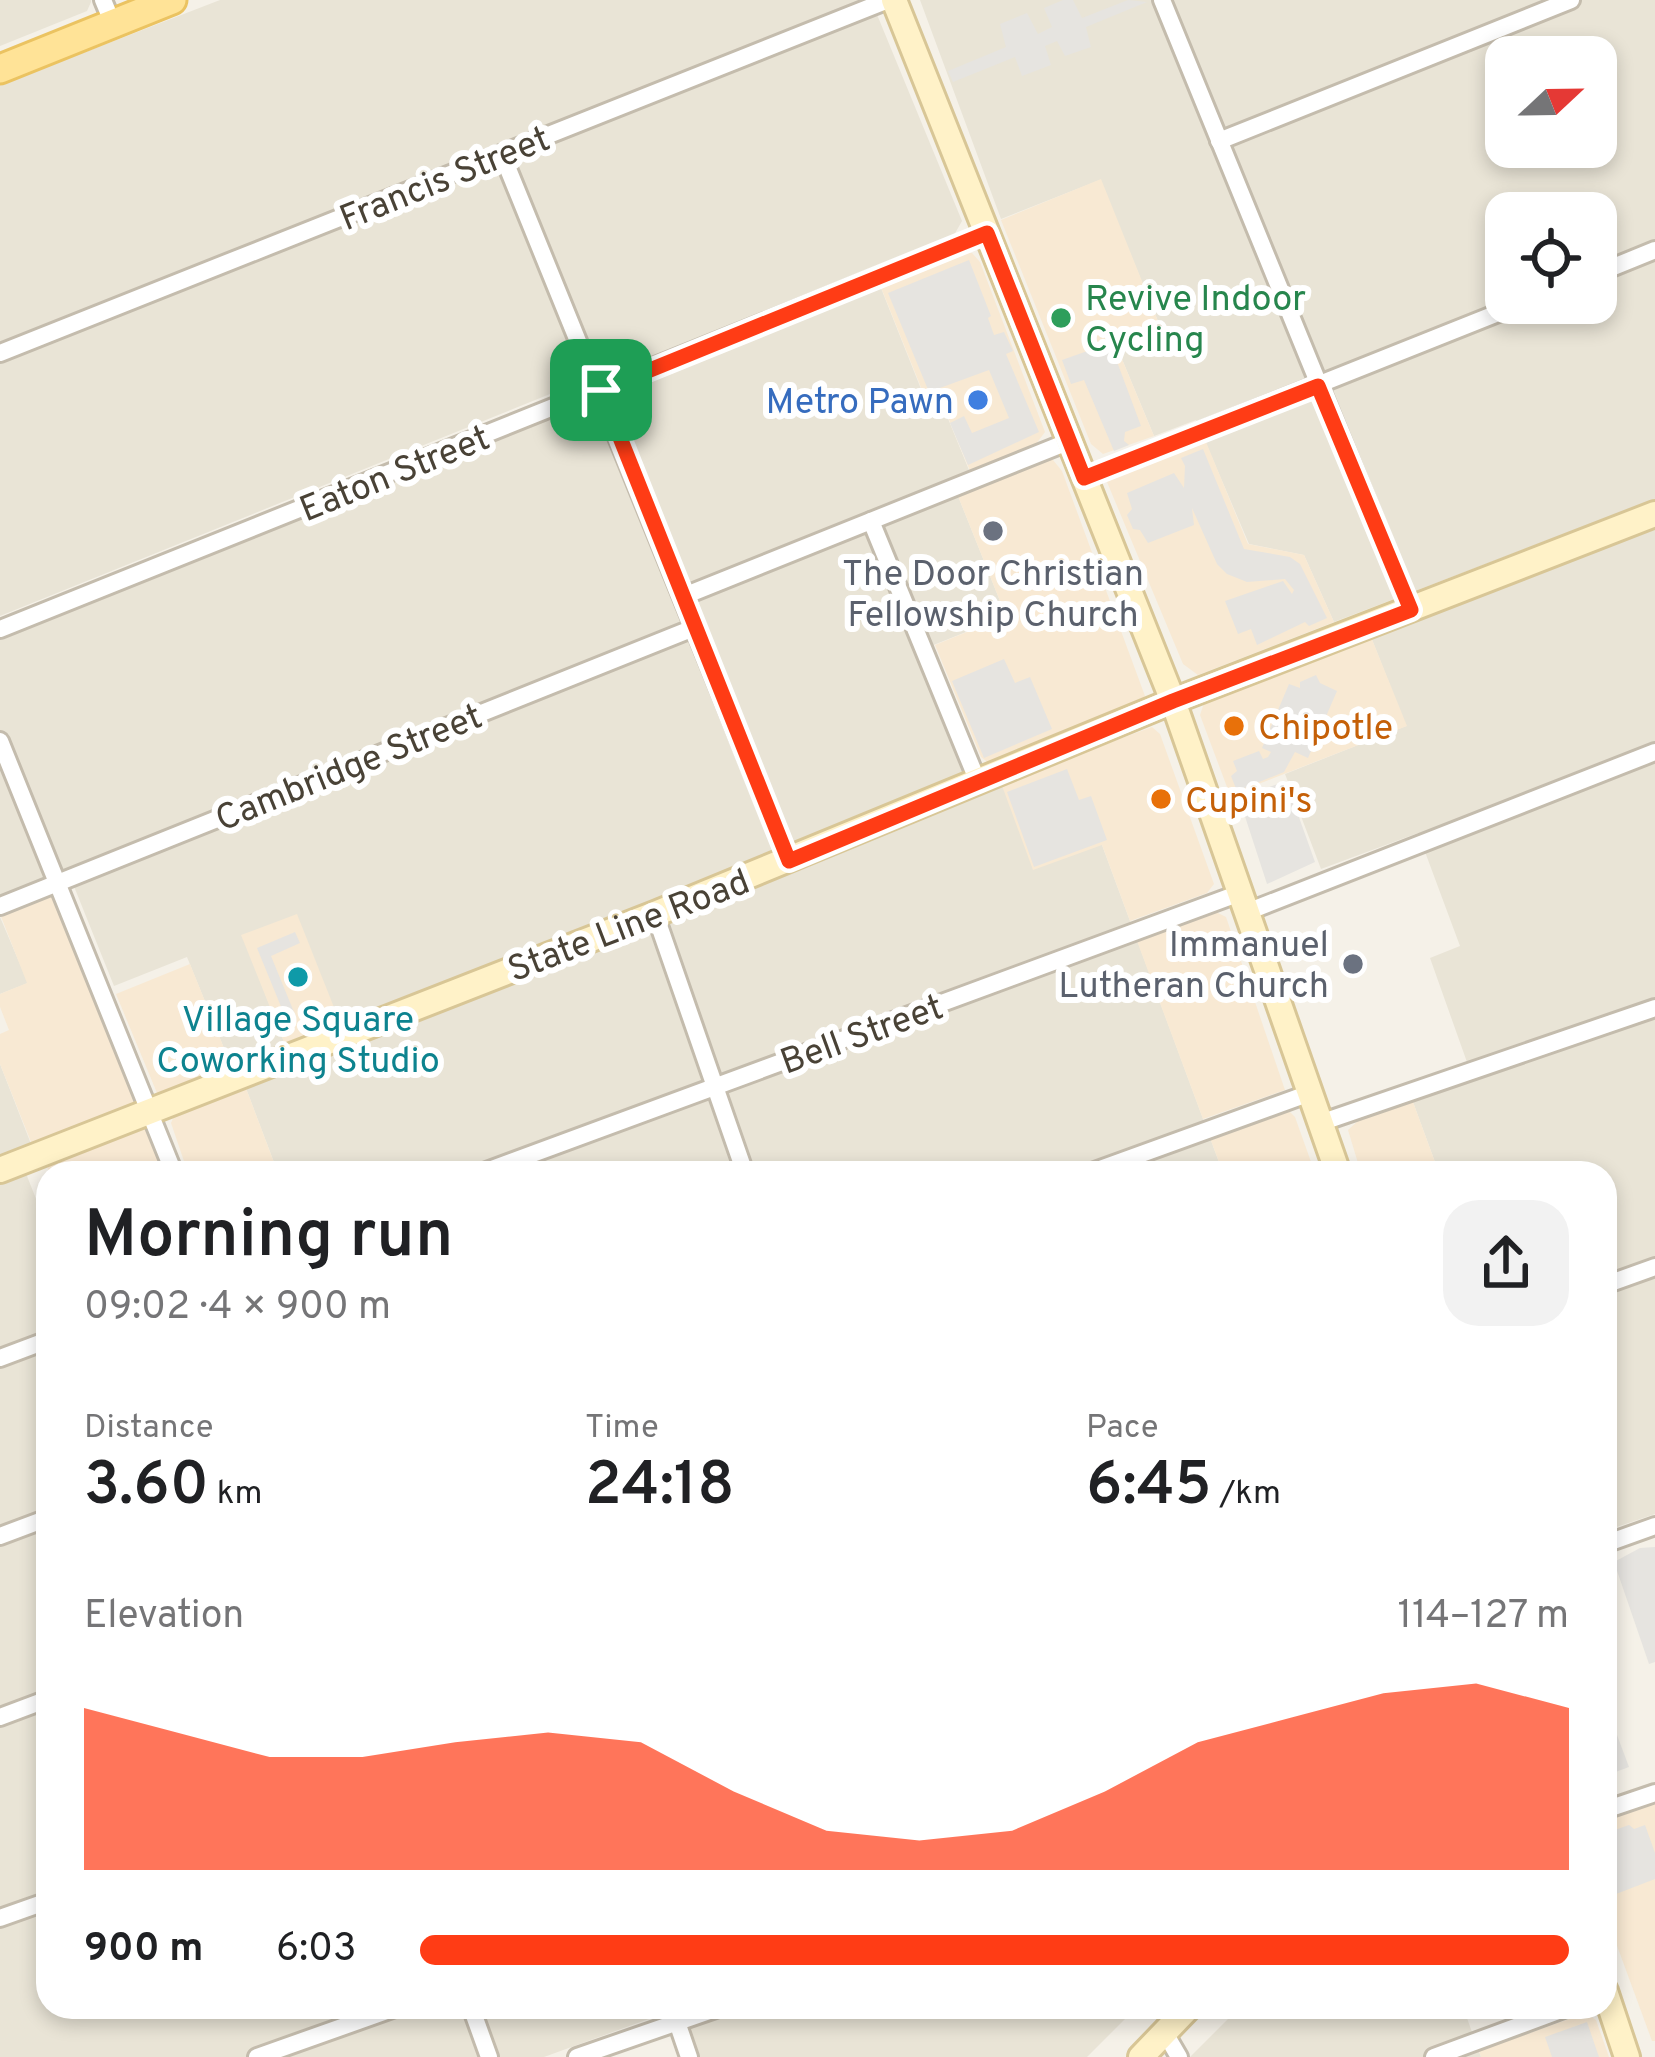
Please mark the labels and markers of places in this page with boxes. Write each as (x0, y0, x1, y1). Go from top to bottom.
place label: Revive Indoor Cycling (1085, 278, 1306, 365)
marker: Revive Indoor Cycling (1048, 305, 1074, 331)
pin (550, 339, 652, 441)
place label: Metro Pawn (766, 381, 954, 427)
marker: Metro Pawn (965, 387, 991, 413)
marker: The Door Christian Fellowship Church (980, 518, 1006, 544)
place label: The Door Christian Fellowship Church (842, 553, 1144, 640)
place label: Chipotle (1258, 707, 1393, 753)
marker: Chipotle (1221, 713, 1247, 739)
place label: Cupini's (1185, 780, 1312, 826)
marker: Cupini's (1148, 786, 1174, 812)
place label: Immanuel Lutheran Church (1058, 924, 1329, 1011)
marker: Immanuel Lutheran Church (1340, 951, 1366, 977)
marker: Village Square Coworking Studio (285, 964, 311, 990)
place label: Village Square Coworking Studio (156, 999, 440, 1086)

